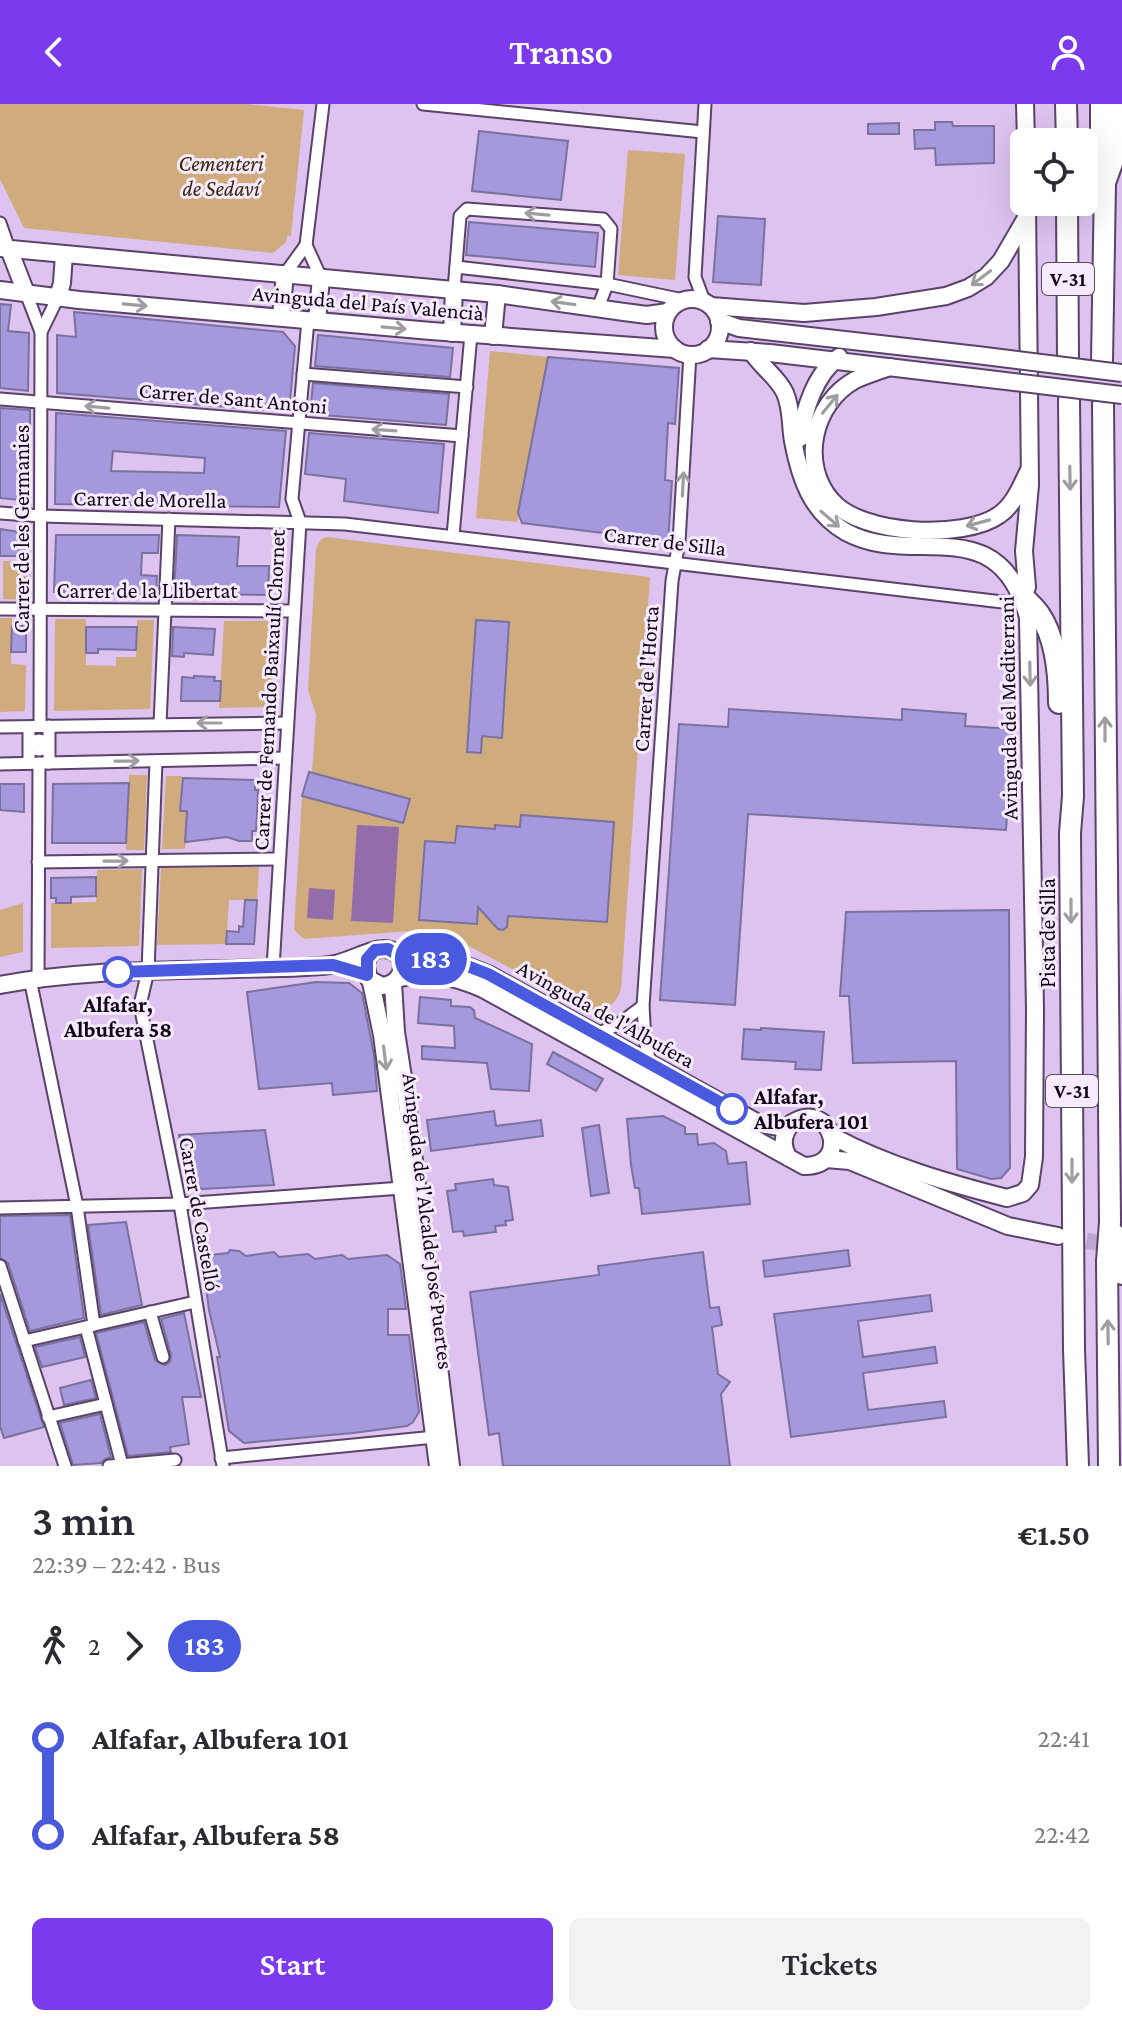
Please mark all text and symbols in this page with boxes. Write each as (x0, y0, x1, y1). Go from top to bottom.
icon: back (32, 30, 76, 74)
icon: person (1046, 30, 1090, 74)
text: Transo (509, 32, 613, 72)
map controls (1010, 128, 1098, 216)
button: locate (1010, 128, 1098, 216)
park label: Cementeri de Sedaví (178, 151, 264, 201)
one-way arrow (524, 206, 551, 221)
road number: V-31 (1042, 263, 1094, 295)
one-way arrow (971, 270, 993, 286)
street label: Avinguda del País Valencià (251, 280, 485, 326)
one-way arrow (550, 295, 576, 310)
one-way arrow (122, 297, 148, 312)
one-way arrow (380, 320, 407, 335)
street label: Carrer de Sant Antoni (138, 377, 328, 419)
one-way arrow (821, 393, 839, 414)
one-way arrow (84, 399, 111, 414)
one-way arrow (371, 422, 398, 437)
street label: Carrer de les Germanies (9, 425, 34, 633)
one-way arrow (1062, 464, 1078, 491)
one-way arrow (676, 471, 691, 498)
street label: Carrer de Morella (73, 485, 227, 513)
one-way arrow (820, 510, 840, 528)
one-way arrow (965, 516, 991, 531)
street label: Carrer de Silla (602, 521, 728, 561)
street label: Carrer de Fernando Baixaulí Chornet (248, 528, 290, 851)
street label: Carrer de la Llibertat (56, 578, 238, 603)
street label: Avinguda del Mediterrani (994, 595, 1022, 820)
street label: Carrer de l'Horta (628, 605, 664, 753)
one-way arrow (1022, 660, 1038, 687)
one-way arrow (196, 715, 223, 731)
one-way arrow (1098, 716, 1113, 743)
one-way arrow (113, 753, 140, 769)
one-way arrow (102, 853, 129, 869)
street label: Pista de Silla (1035, 878, 1060, 988)
one-way arrow (1063, 897, 1079, 924)
line badge: 183 (385, 933, 477, 985)
text: 183 (411, 943, 451, 974)
street label: Avinguda de l'Albufera (513, 955, 699, 1073)
marker: Alfafar, Albufera 58 (103, 957, 133, 987)
place label: Alfafar, Albufera 58 (63, 992, 172, 1042)
one-way arrow (378, 1045, 393, 1070)
street label: Avinguda de l'Alcalde José Puertes (397, 1071, 459, 1371)
road number: V-31 (1046, 1075, 1098, 1107)
place label: Alfafar, Albufera 101 (753, 1084, 868, 1134)
marker: Alfafar, Albufera 101 (717, 1094, 747, 1124)
street label: Carrer de Castelló (174, 1135, 226, 1293)
one-way arrow (1065, 1157, 1080, 1184)
one-way arrow (1100, 1319, 1116, 1346)
text: 3 min (32, 1496, 135, 1544)
text: €1.50 (1018, 1518, 1090, 1551)
text: 22:39 – 22:42 · Bus (32, 1550, 221, 1579)
icon: walk (32, 1624, 76, 1668)
icon: forward (112, 1624, 156, 1668)
text: 183 (184, 1630, 225, 1661)
text: 2 (88, 1632, 100, 1661)
text: Alfafar, Albufera 101 (92, 1722, 348, 1755)
text: 22:41 (1037, 1724, 1090, 1753)
text: Alfafar, Albufera 58 (92, 1818, 340, 1851)
text: 22:42 (1034, 1820, 1090, 1849)
button: Start (32, 1918, 553, 2010)
button: Tickets (569, 1918, 1090, 2010)

